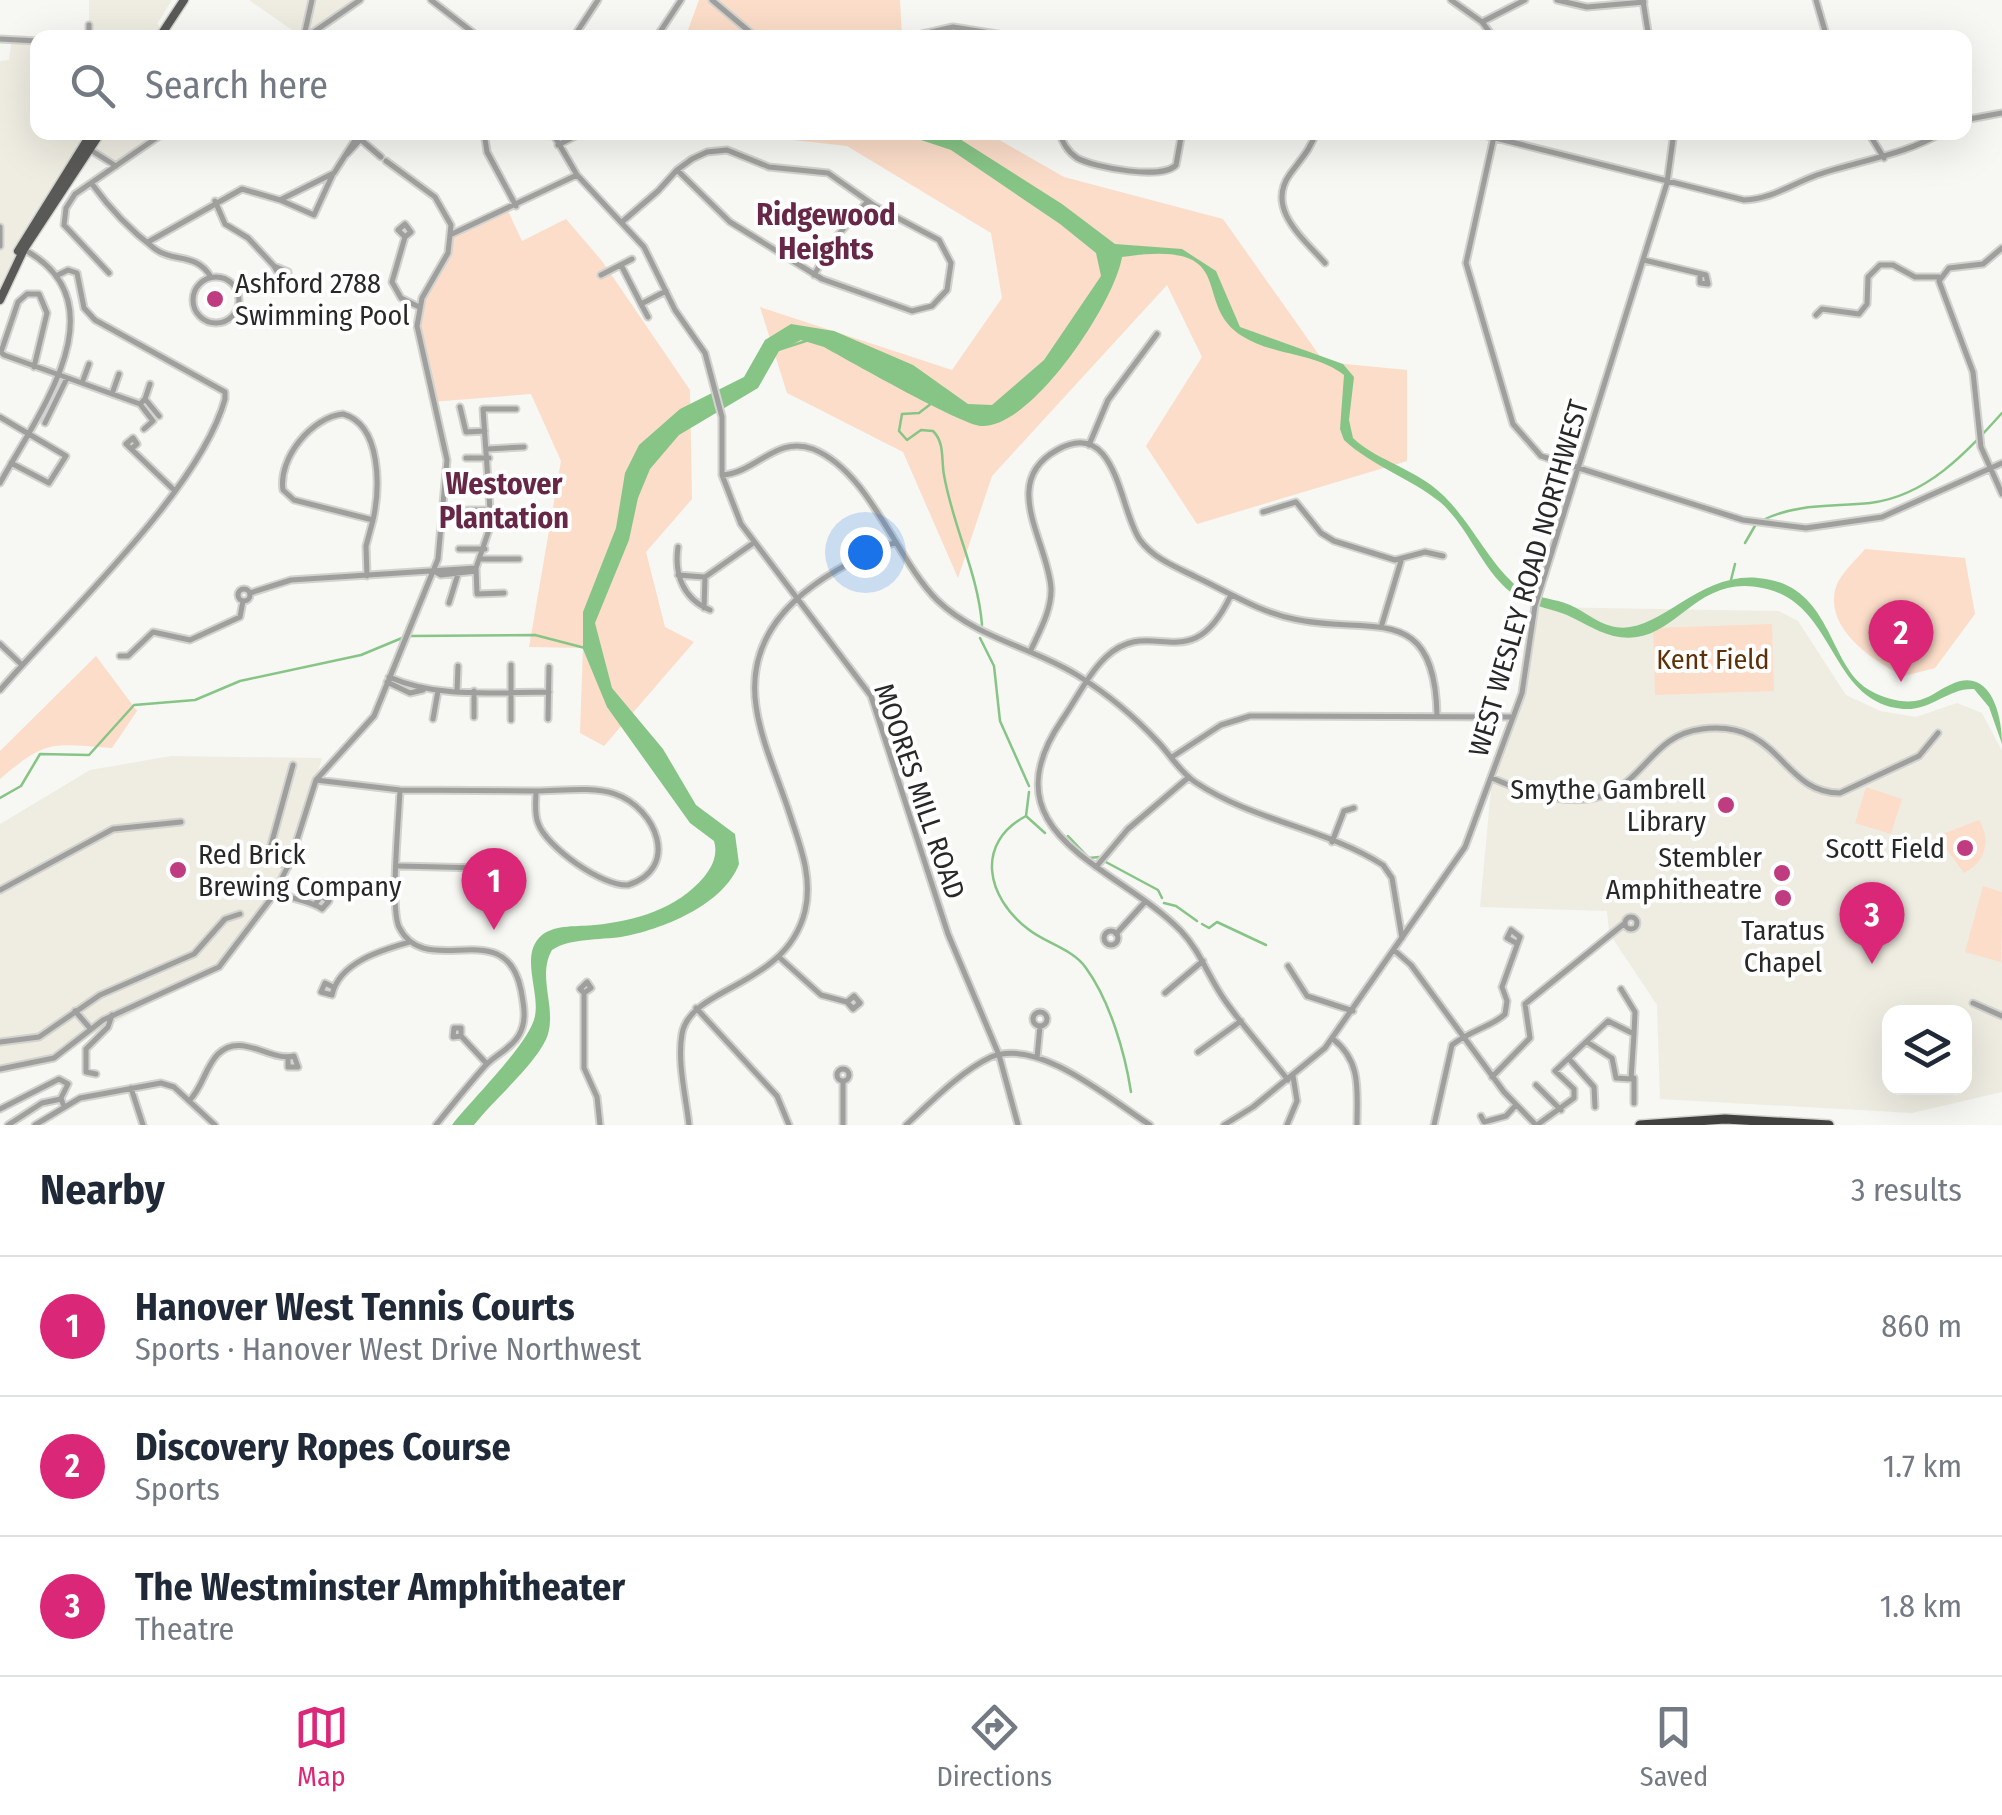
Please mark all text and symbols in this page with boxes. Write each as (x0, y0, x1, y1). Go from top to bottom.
search box (30, 30, 1972, 140)
icon: search (65, 58, 120, 113)
text: Search here (145, 62, 328, 108)
district label: Ridgewood Heights (756, 197, 896, 267)
place label: Ashford 2788 Swimming Pool (235, 267, 410, 332)
marker: Ashford 2788 Swimming Pool (204, 288, 226, 310)
street label: WEST WESLEY ROAD NORTHWEST (1462, 396, 1595, 760)
district label: Westover Plantation (439, 466, 569, 536)
your location (840, 527, 891, 578)
pin: 2 (1868, 600, 1934, 682)
park label: Kent Field (1656, 643, 1770, 676)
street label: MOORES MILL ROAD (867, 679, 972, 903)
place label: Smythe Gambrell Library (1510, 773, 1707, 838)
marker: Smythe Gambrell Library (1715, 794, 1737, 816)
place label: Scott Field (1826, 832, 1945, 865)
marker: Scott Field (1954, 837, 1976, 859)
place label: Red Brick Brewing Company (198, 838, 402, 903)
place label: Stembler Amphitheatre (1606, 841, 1762, 906)
pin: 1 (462, 848, 526, 930)
marker: Red Brick Brewing Company (167, 859, 189, 881)
marker: Stembler Amphitheatre (1771, 862, 1793, 884)
pin: 3 (1840, 882, 1904, 964)
marker: Taratus Chapel (1772, 887, 1794, 909)
place label: Taratus Chapel (1741, 914, 1825, 979)
map controls (1882, 1005, 1972, 1095)
button: layers (1882, 1005, 1972, 1095)
text: Nearby (40, 1165, 165, 1215)
text: 3 results (1851, 1171, 1962, 1209)
text: Hanover West Tennis Courts (135, 1284, 575, 1330)
text: 1 (66, 1307, 79, 1345)
text: 860 m (1881, 1307, 1962, 1345)
text: Sports · Hanover West Drive Northwest (135, 1330, 641, 1368)
text: Discovery Ropes Course (135, 1424, 511, 1470)
text: 2 (65, 1447, 80, 1485)
text: 1.7 km (1883, 1447, 1962, 1485)
text: Sports (135, 1470, 220, 1508)
text: The Westminster Amphitheater (135, 1564, 625, 1610)
text: 3 (65, 1587, 80, 1625)
text: 1.8 km (1880, 1587, 1962, 1625)
text: Theatre (135, 1610, 234, 1648)
tab: Map (294, 1700, 349, 1793)
tab: Directions (936, 1700, 1052, 1793)
tab: Saved (1640, 1700, 1708, 1793)

